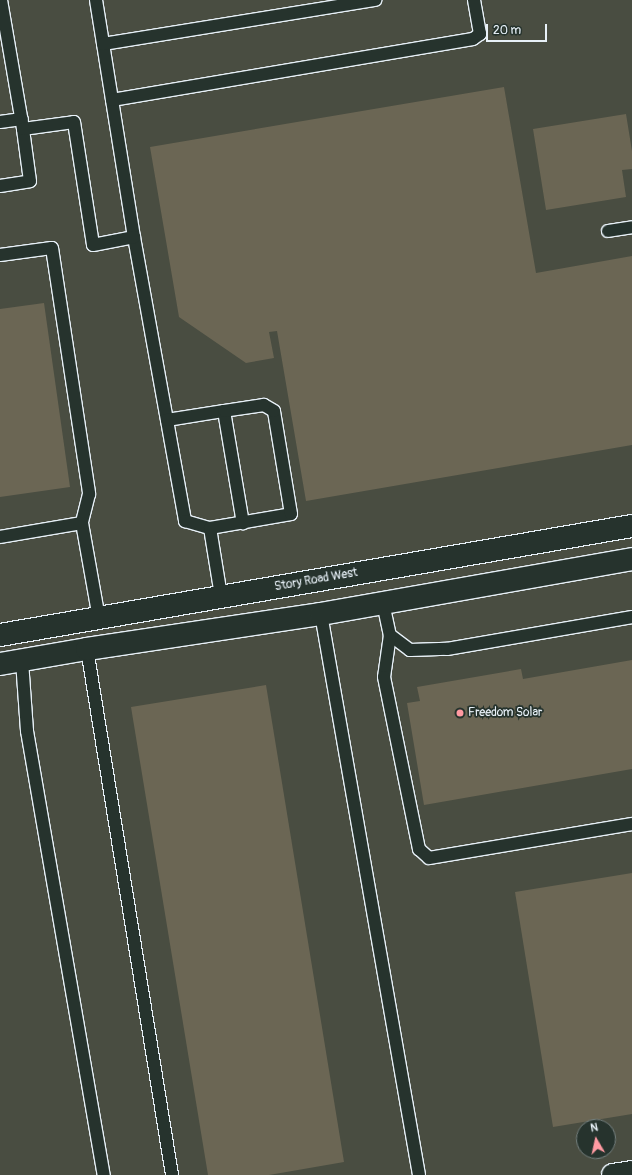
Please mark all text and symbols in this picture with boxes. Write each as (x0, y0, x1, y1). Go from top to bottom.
scale bar (488, 16, 549, 42)
text: 20 m (493, 23, 521, 38)
street label: Story Road West (273, 566, 359, 594)
place label: Freedom Solar (468, 706, 542, 720)
marker: Freedom Solar (455, 708, 465, 718)
north arrow (576, 1119, 616, 1159)
text: N (590, 1121, 599, 1135)

